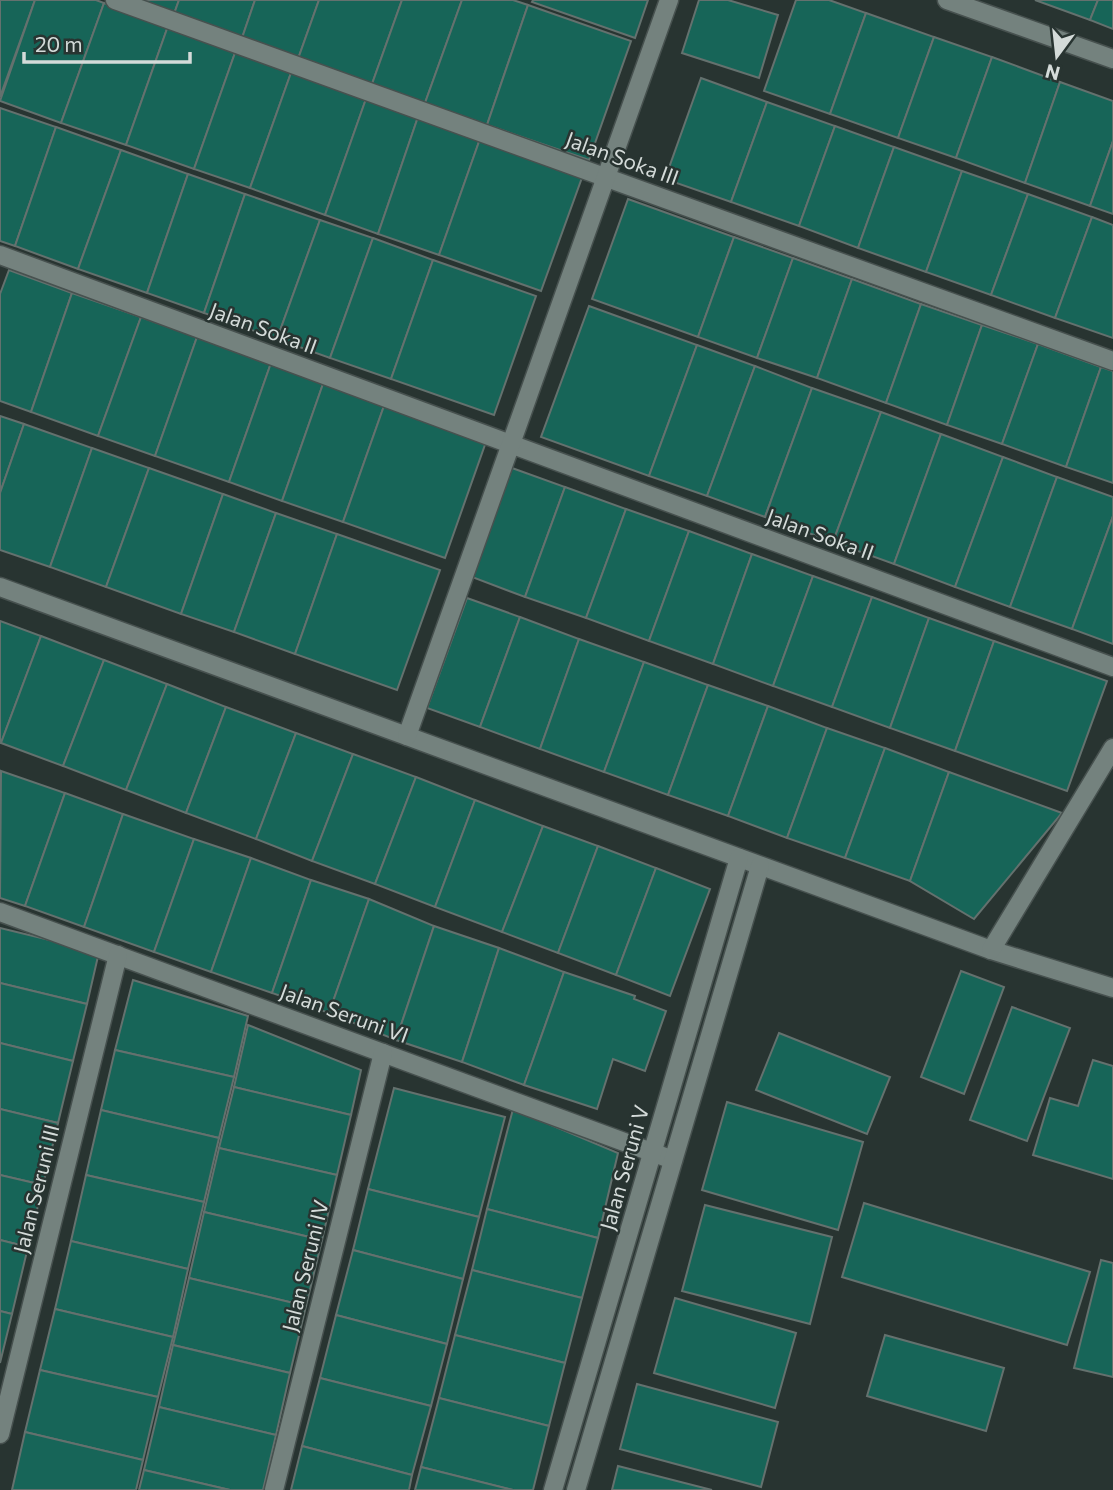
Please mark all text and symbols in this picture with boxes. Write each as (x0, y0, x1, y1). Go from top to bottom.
scale bar (24, 21, 191, 65)
north arrow (1022, 21, 1092, 91)
text: 20 m (35, 31, 83, 56)
text: N (1043, 60, 1062, 86)
street label: Jalan Soka III (563, 126, 682, 190)
street label: Jalan Soka II (206, 297, 321, 359)
street label: Jalan Soka II (763, 503, 878, 565)
street label: Jalan Seruni VI (277, 978, 412, 1047)
street label: Jalan Seruni V (594, 1102, 653, 1233)
street label: Jalan Seruni III (7, 1122, 64, 1256)
street label: Jalan Seruni IV (276, 1197, 333, 1334)

